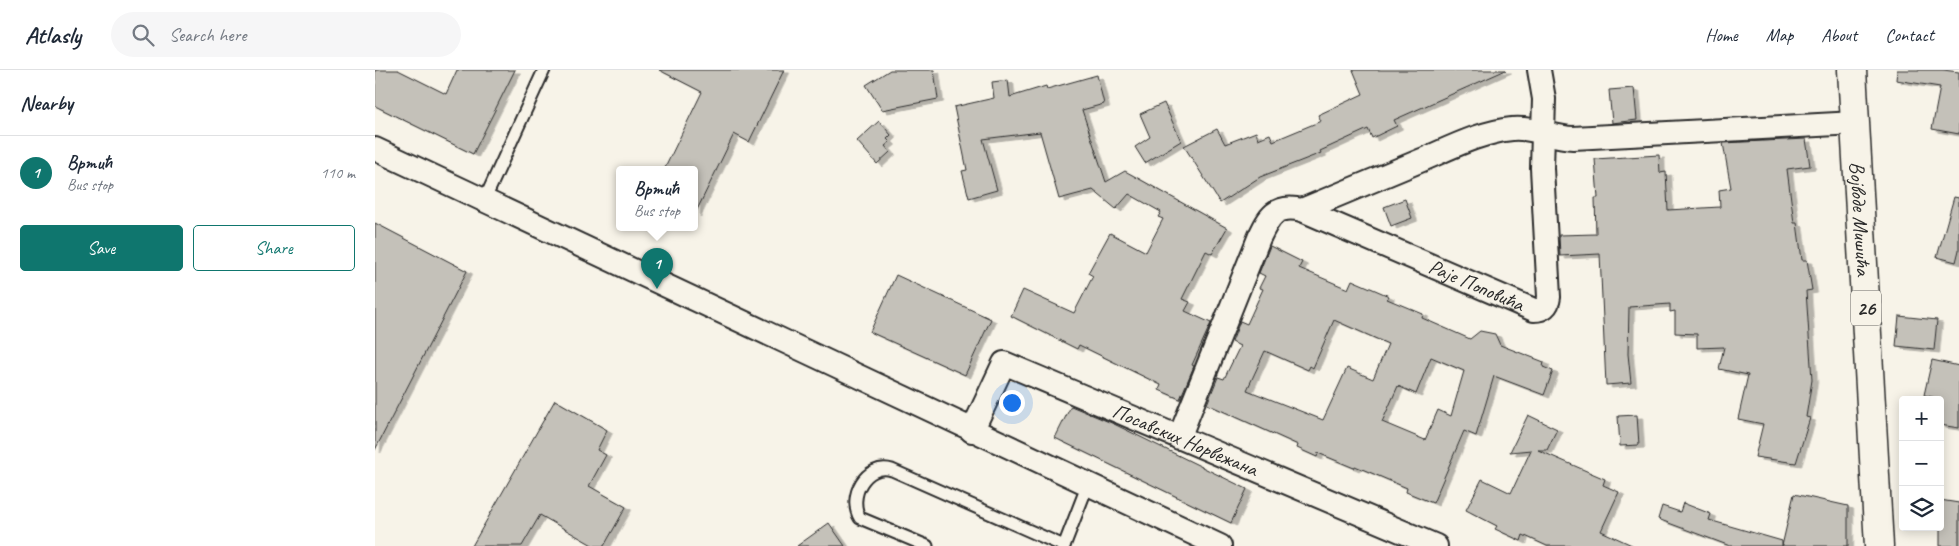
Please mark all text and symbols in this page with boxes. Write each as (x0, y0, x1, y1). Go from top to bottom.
search box (111, 12, 461, 57)
text: Atlasly (25, 20, 81, 50)
icon: search (129, 21, 157, 49)
text: Search here (169, 23, 246, 47)
text: Home (1705, 24, 1738, 46)
text: Map (1766, 24, 1793, 46)
text: About (1821, 24, 1857, 46)
text: Contact (1885, 24, 1934, 46)
text: Nearby (20, 90, 73, 116)
text: Вртић (67, 151, 112, 175)
street label: Војводе Мишића (1844, 161, 1877, 278)
text: 1 (32, 163, 40, 183)
text: 110 m (321, 163, 355, 183)
popup (616, 166, 698, 231)
text: Bus stop (67, 175, 113, 195)
text: Вртић (634, 177, 679, 201)
text: Bus stop (634, 201, 680, 221)
button: Save (20, 225, 183, 271)
button: Share (193, 225, 355, 271)
pin: 1 (641, 248, 673, 289)
street label: Раје Поповића (1425, 253, 1530, 318)
road number: 26 (1851, 290, 1881, 326)
your location (999, 390, 1025, 416)
map controls (1899, 396, 1944, 531)
button: + (1899, 396, 1944, 441)
street label: Посавских Норвежана (1109, 398, 1263, 483)
button: − (1899, 441, 1944, 486)
button: layers (1899, 486, 1944, 531)

